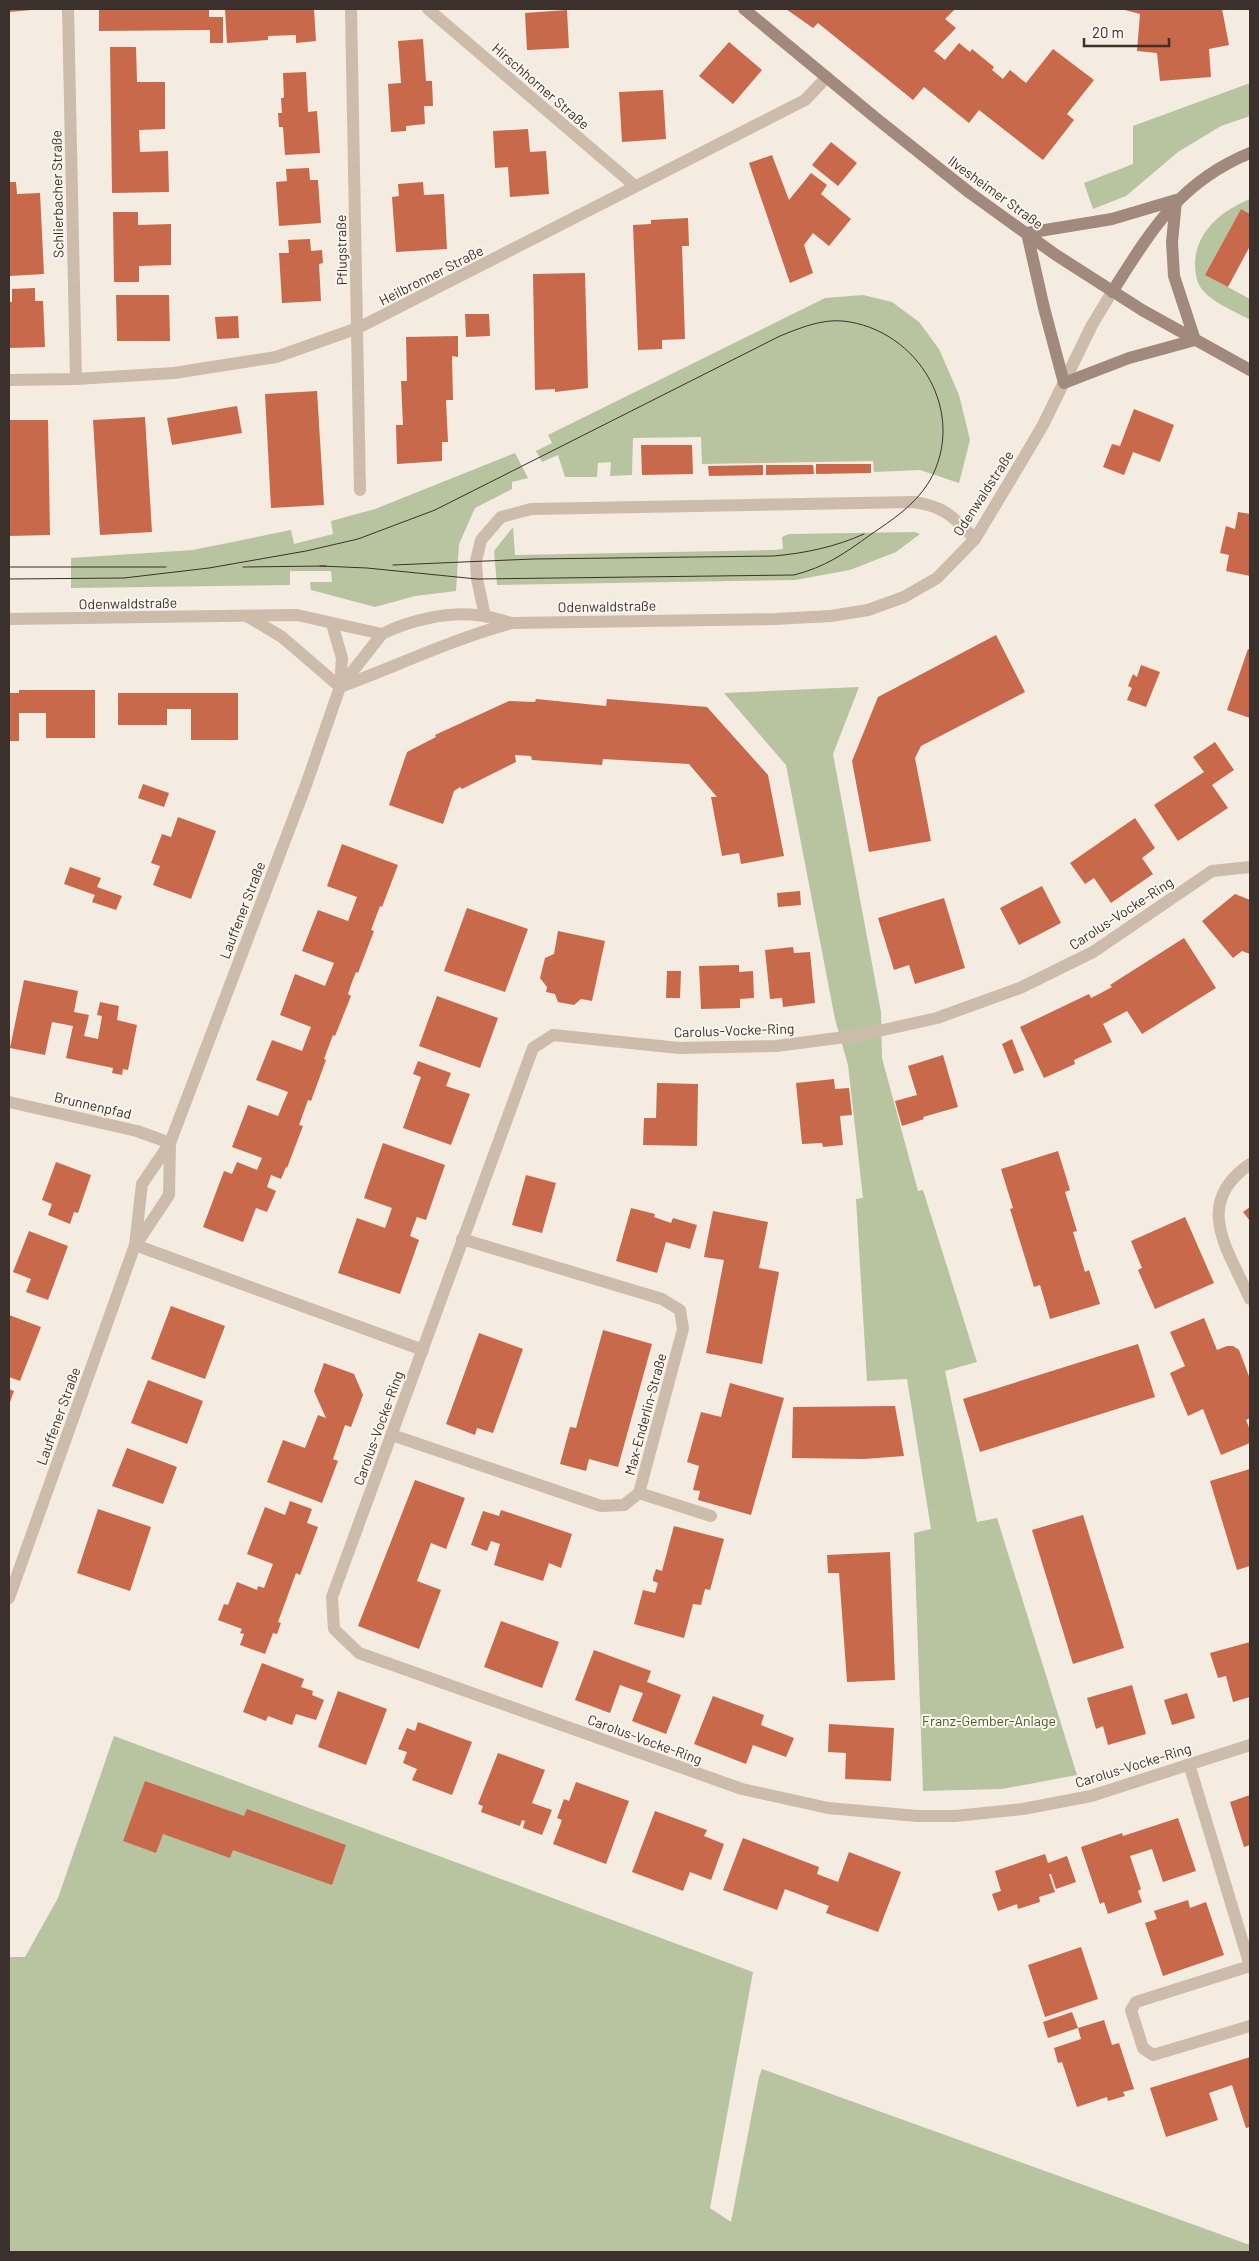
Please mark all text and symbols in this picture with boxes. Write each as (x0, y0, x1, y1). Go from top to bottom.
scale bar (1084, 15, 1169, 47)
text: 20 m (1092, 23, 1124, 41)
street label: Hirschhorner Straße (489, 39, 593, 133)
street label: Schlierbacher Straße (47, 130, 67, 258)
street label: Ilvesheimer Straße (945, 152, 1047, 232)
street label: Pflugstraße (332, 215, 350, 285)
street label: Heilbronner Straße (376, 241, 486, 309)
street label: Odenwaldstraße (949, 447, 1017, 539)
street label: Odenwaldstraße (79, 594, 177, 612)
street label: Odenwaldstraße (558, 597, 656, 615)
street label: Lauffener Straße (216, 859, 268, 961)
street label: Carolus-Vocke-Ring (1066, 873, 1176, 953)
street label: Carolus-Vocke-Ring (673, 1019, 795, 1041)
street label: Brunnenpfad (53, 1088, 133, 1122)
street label: Max-Enderlin-Straße (621, 1351, 669, 1477)
street label: Lauffener Straße (32, 1365, 84, 1467)
street label: Carolus-Vocke-Ring (349, 1368, 407, 1488)
street label: Carolus-Vocke-Ring (585, 1710, 705, 1768)
park label: Franz-Gember-Anlage (922, 1712, 1056, 1729)
street label: Carolus-Vocke-Ring (1073, 1739, 1193, 1791)

